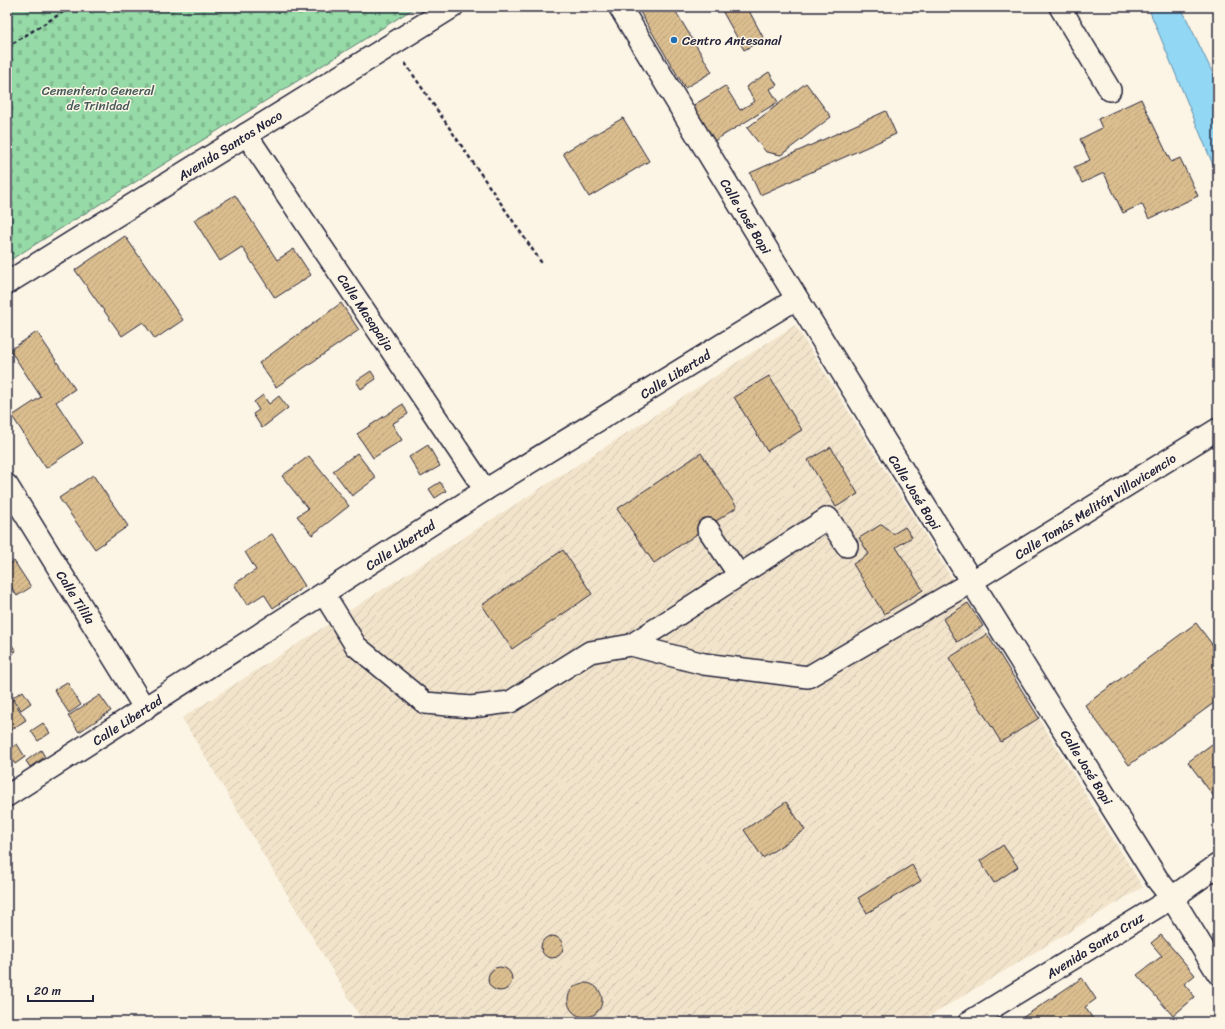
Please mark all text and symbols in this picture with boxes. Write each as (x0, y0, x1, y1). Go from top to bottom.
place label: Centro Antesanal (682, 29, 782, 52)
marker: Centro Antesanal (669, 35, 679, 45)
park label: Cementerio General de Trinidad (42, 79, 155, 117)
street label: Avenida Santos Noco (173, 104, 288, 187)
street label: Calle José Bopi (714, 174, 778, 259)
street label: Calle Masapaija (331, 269, 400, 356)
street label: Calle Libertad (635, 343, 716, 405)
street label: Calle Tomás Melitón Villavicencio (1010, 447, 1181, 566)
street label: Calle José Bopi (882, 450, 947, 535)
street label: Calle Libertad (361, 513, 441, 577)
street label: Calle Tilila (50, 566, 102, 629)
street label: Calle Libertad (88, 688, 168, 752)
street label: Calle José Bopi (1054, 725, 1119, 810)
street label: Avenida Santa Cruz (1041, 905, 1150, 986)
scale bar (28, 977, 93, 1003)
text: 20 m (34, 980, 61, 1002)

